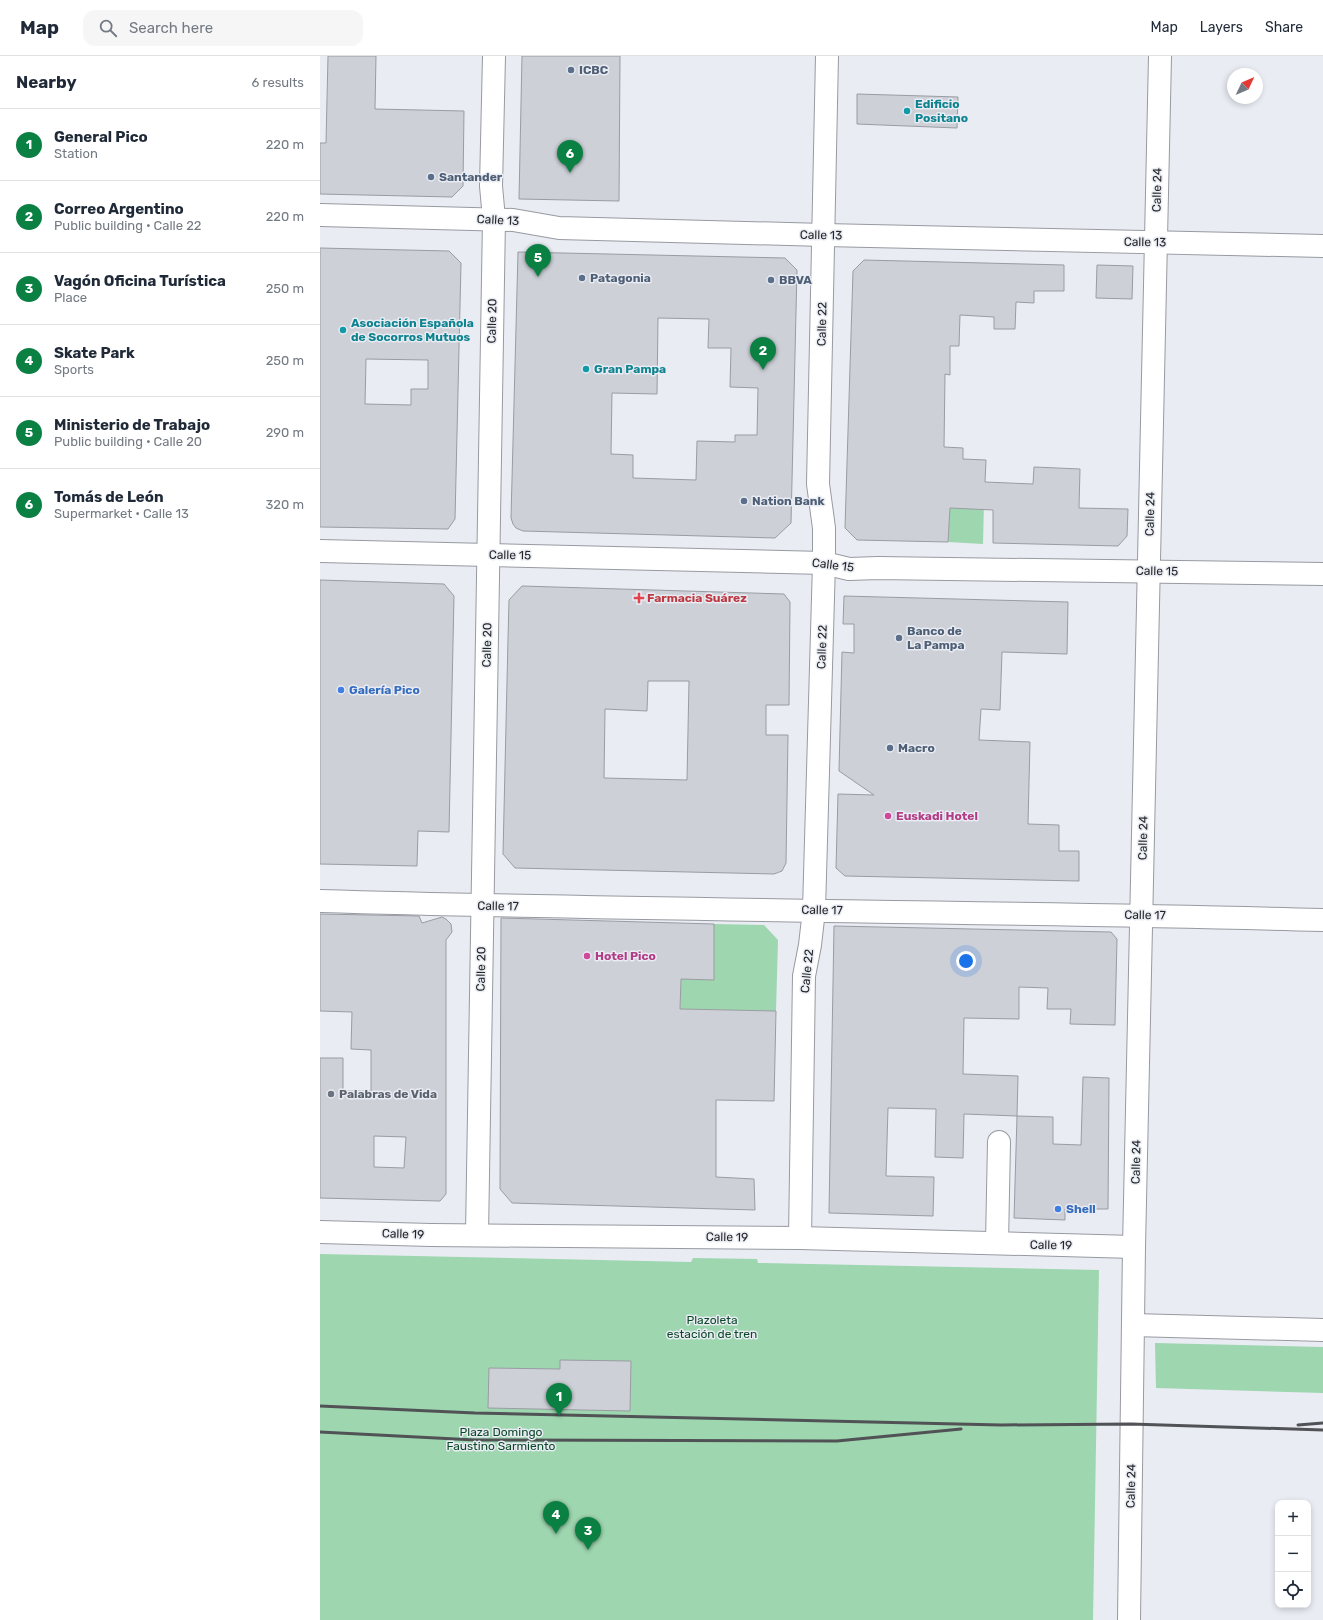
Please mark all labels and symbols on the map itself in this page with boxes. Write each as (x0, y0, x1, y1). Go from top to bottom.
place label: ICBC (579, 63, 609, 77)
marker: ICBC (566, 65, 576, 75)
north arrow (1227, 68, 1263, 104)
place label: Edificio Positano (915, 97, 968, 125)
marker: Edificio Positano (902, 106, 912, 116)
pin: 6 (557, 140, 583, 173)
street label: Calle 24 (1150, 167, 1164, 212)
place label: Santander (439, 170, 503, 184)
marker: Santander (426, 172, 436, 182)
street label: Calle 13 (476, 212, 520, 228)
street label: Calle 13 (800, 228, 842, 242)
street label: Calle 13 (1124, 235, 1166, 249)
pin: 5 (525, 244, 551, 277)
place label: Patagonia (590, 271, 651, 285)
marker: Patagonia (577, 273, 587, 283)
place label: BBVA (779, 273, 812, 287)
marker: BBVA (766, 275, 776, 285)
street label: Calle 20 (485, 298, 499, 344)
street label: Calle 22 (815, 302, 829, 346)
place label: Asociación Española de Socorros Mutuos (351, 316, 474, 344)
marker: Asociación Española de Socorros Mutuos (338, 325, 348, 335)
pin: 2 (750, 337, 776, 370)
place label: Gran Pampa (594, 362, 666, 376)
marker: Gran Pampa (581, 364, 591, 374)
street label: Calle 24 (1143, 491, 1157, 536)
place label: Nation Bank (752, 494, 825, 508)
marker: Nation Bank (739, 496, 749, 506)
street label: Calle 15 (489, 548, 531, 562)
street label: Calle 15 (811, 555, 855, 575)
street label: Calle 15 (1136, 564, 1178, 578)
place label: Farmacia Suárez (647, 591, 747, 605)
marker: Farmacia Suárez (634, 593, 644, 603)
street label: Calle 20 (480, 622, 494, 668)
place label: Banco de La Pampa (907, 624, 965, 652)
street label: Calle 22 (814, 625, 830, 669)
marker: Banco de La Pampa (894, 633, 904, 643)
place label: Galería Pico (349, 683, 420, 697)
marker: Galería Pico (336, 685, 346, 695)
place label: Macro (898, 741, 935, 755)
marker: Macro (885, 743, 895, 753)
place label: Euskadi Hotel (896, 809, 978, 823)
marker: Euskadi Hotel (883, 811, 893, 821)
street label: Calle 24 (1136, 815, 1150, 860)
street label: Calle 17 (477, 899, 519, 913)
street label: Calle 17 (801, 903, 843, 917)
street label: Calle 17 (1124, 908, 1166, 922)
street label: Calle 20 (474, 946, 488, 992)
street label: Calle 22 (798, 948, 816, 994)
place label: Hotel Pico (595, 949, 656, 963)
marker: Hotel Pico (582, 951, 592, 961)
your location (956, 951, 976, 971)
place label: Palabras de Vida (339, 1087, 437, 1101)
marker: Palabras de Vida (326, 1089, 336, 1099)
street label: Calle 24 (1129, 1139, 1143, 1184)
place label: Shell (1066, 1202, 1096, 1216)
marker: Shell (1053, 1204, 1063, 1214)
street label: Calle 19 (382, 1226, 424, 1242)
street label: Calle 19 (706, 1230, 748, 1244)
street label: Calle 19 (1030, 1238, 1072, 1252)
park label: Plazoleta estación de tren (667, 1313, 757, 1341)
pin: 1 (546, 1383, 572, 1416)
park label: Plaza Domingo Faustino Sarmiento (446, 1425, 556, 1453)
street label: Calle 24 (1124, 1463, 1138, 1508)
pin: 4 (543, 1501, 569, 1534)
pin: 3 (575, 1517, 601, 1550)

